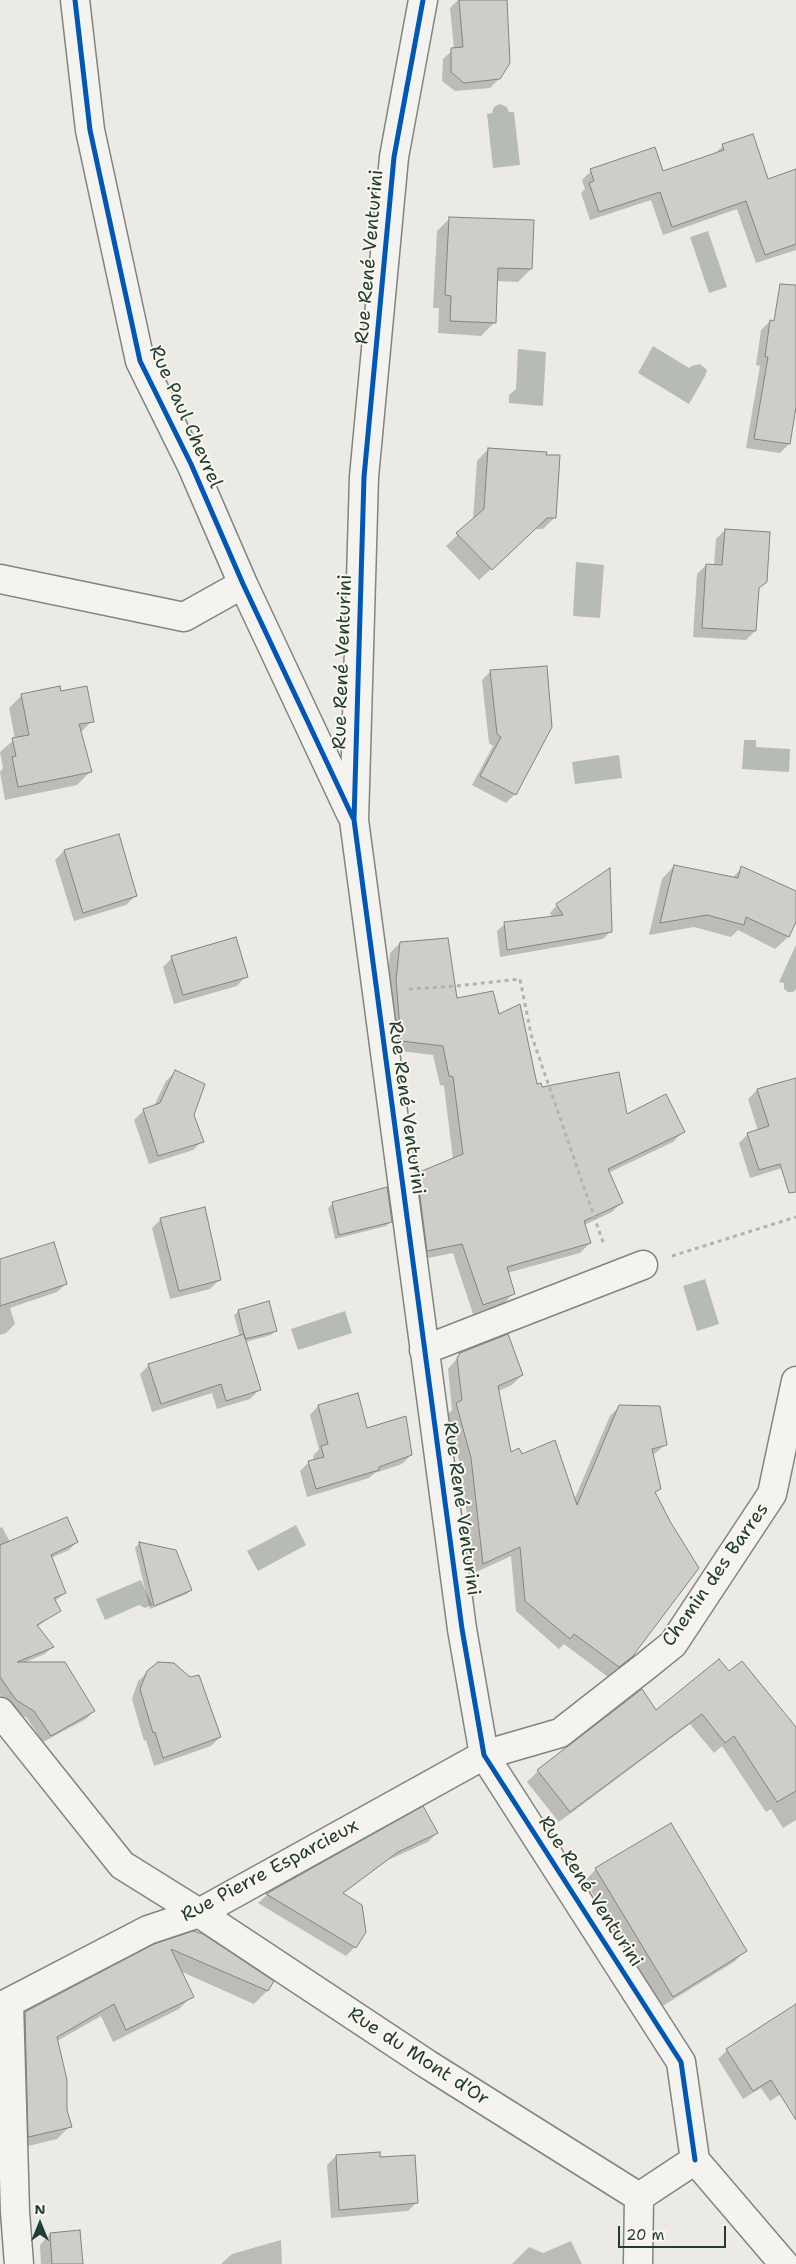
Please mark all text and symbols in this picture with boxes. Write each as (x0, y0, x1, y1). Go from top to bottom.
street label: Rue René Venturini (351, 169, 389, 345)
street label: Rue Paul Chevrel (143, 342, 227, 492)
street label: Rue René Venturini (329, 574, 357, 750)
street label: Rue René Venturini (383, 1020, 429, 1196)
street label: Rue René Venturini (438, 1421, 484, 1597)
street label: Chemin des Barres (658, 1499, 774, 1651)
street label: Rue René Venturini (533, 1812, 647, 1972)
street label: Rue Pierre Esparcieux (178, 1815, 362, 1927)
street label: Rue du Mont d'Or (343, 2003, 493, 2111)
north arrow (15, 2199, 65, 2249)
text: N (34, 2200, 46, 2218)
scale bar (621, 2216, 728, 2248)
text: 20 m (626, 2225, 665, 2245)

